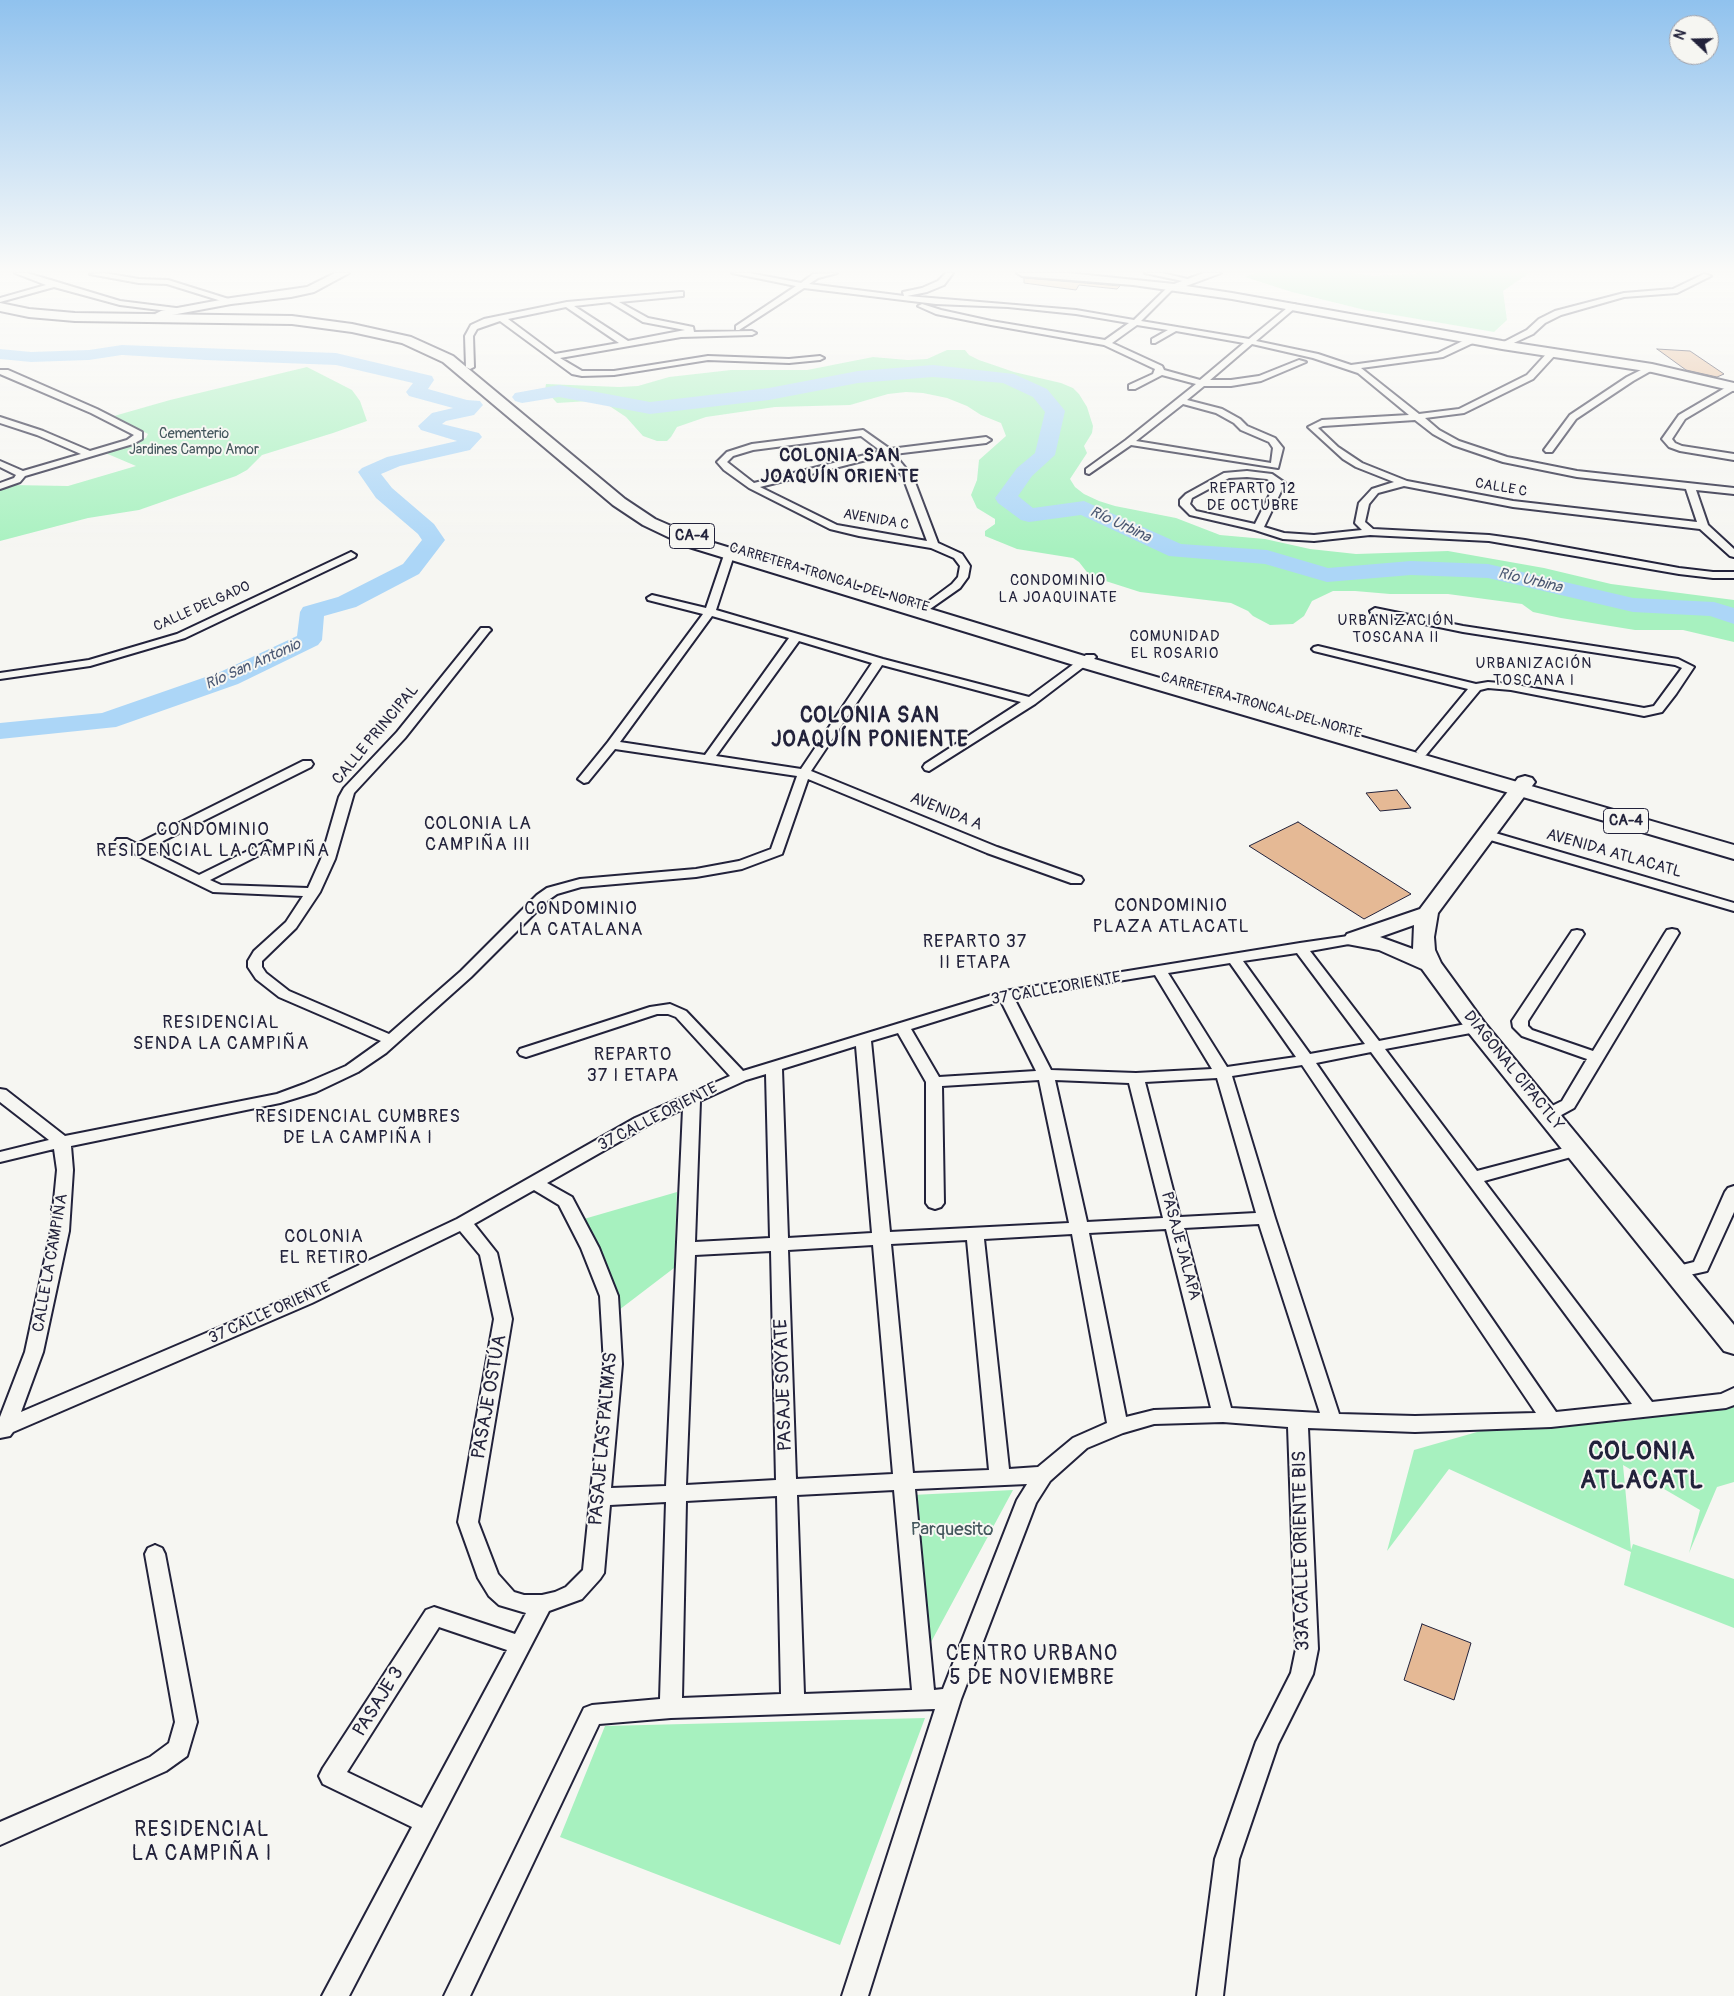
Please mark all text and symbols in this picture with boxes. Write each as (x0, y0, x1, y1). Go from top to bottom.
north arrow (1669, 15, 1719, 65)
text: N (1671, 27, 1690, 42)
park label: Cementerio Jardines Campo Amor (129, 426, 259, 458)
district label: COLONIA SAN JOAQUÍN ORIENTE (759, 445, 921, 488)
street label: CALLE C (1474, 475, 1528, 501)
district label: REPARTO 12 DE OCTUBRE (1206, 480, 1300, 515)
water label: Río Urbina (1087, 503, 1153, 547)
street label: AVENIDA C (842, 506, 910, 534)
road number: CA-4 (670, 524, 714, 548)
street label: CARRETERA TRONCAL DEL NORTE (727, 540, 931, 616)
water label: Río Urbina (1496, 565, 1564, 597)
district label: CONDOMINIO LA JOAQUINATE (997, 572, 1119, 607)
street label: CALLE DELGADO (151, 578, 253, 636)
district label: URBANIZACIÓN TOSCANA II (1336, 612, 1456, 647)
district label: COMUNIDAD EL ROSARIO (1128, 628, 1222, 663)
water label: Río San Antonio (203, 636, 303, 694)
district label: URBANIZACIÓN TOSCANA I (1474, 655, 1594, 690)
street label: CARRETERA TRONCAL DEL NORTE (1159, 669, 1363, 743)
street label: CALLE PRINCIPAL (329, 681, 423, 789)
district label: COLONIA SAN JOAQUÍN PONIENTE (769, 704, 971, 754)
street label: AVENIDA A (907, 789, 985, 835)
road number: CA-4 (1604, 808, 1648, 834)
district label: COLONIA LA CAMPIÑA III (423, 813, 533, 856)
district label: CONDOMINIO RESIDENCIAL LA CAMPIÑA (93, 819, 333, 862)
street label: AVENIDA ATLACATL (1544, 825, 1684, 883)
district label: CONDOMINIO PLAZA ATLACATL (1091, 895, 1251, 938)
district label: CONDOMINIO LA CATALANA (517, 898, 645, 941)
district label: REPARTO 37 II ETAPA (921, 931, 1029, 974)
street label: 37 CALLE ORIENTE (990, 968, 1122, 1010)
street label: DIAGONAL CIPACTLY (1459, 1007, 1567, 1135)
district label: RESIDENCIAL SENDA LA CAMPIÑA (131, 1012, 311, 1054)
district label: REPARTO 37 I ETAPA (585, 1044, 681, 1086)
street label: 37 CALLE ORIENTE (595, 1079, 721, 1155)
district label: RESIDENCIAL CUMBRES DE LA CAMPIÑA I (253, 1106, 463, 1148)
street label: PASAJE JALAPA (1156, 1190, 1204, 1302)
street label: CALLE LA CAMPIÑA (29, 1192, 73, 1334)
district label: COLONIA EL RETIRO (278, 1226, 370, 1268)
street label: 37 CALLE ORIENTE (206, 1277, 334, 1349)
street label: PASAJE SOYATE (770, 1318, 798, 1452)
street label: PASAJE OSTÚA (468, 1333, 512, 1461)
street label: PASAJE LAS PALMAS (585, 1351, 623, 1527)
district label: COLONIA ATLACATL (1579, 1438, 1705, 1497)
street label: 33A CALLE ORIENTE BIS (1289, 1451, 1315, 1651)
park label: Parquesito (911, 1519, 993, 1541)
district label: CENTRO URBANO 5 DE NOVIEMBRE (944, 1642, 1120, 1692)
street label: PASAJE 3 (349, 1663, 409, 1741)
district label: RESIDENCIAL LA CAMPIÑA I (130, 1818, 274, 1868)

